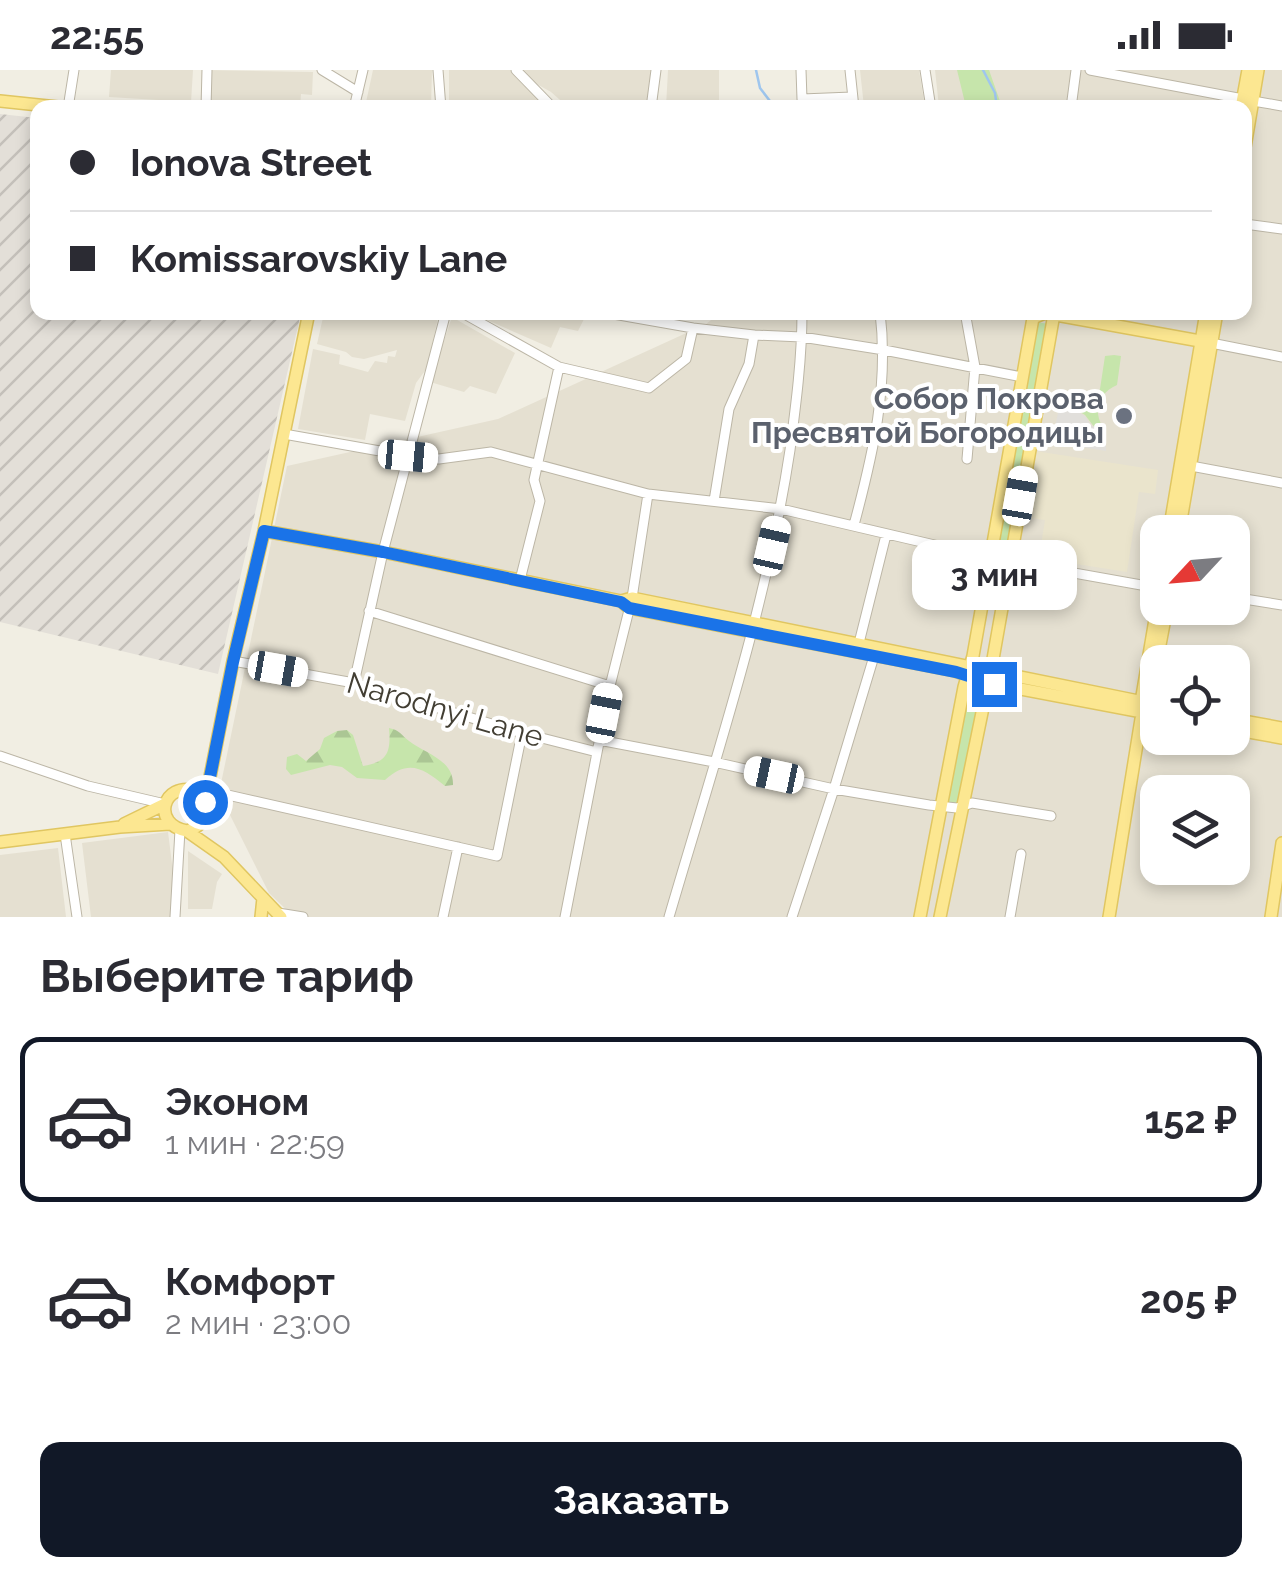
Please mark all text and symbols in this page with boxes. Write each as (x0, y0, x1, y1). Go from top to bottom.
text: 22:55 (50, 13, 144, 58)
text: Ionova Street (130, 140, 372, 185)
text: Komissarovskiy Lane (130, 236, 507, 281)
place label: Собор Покрова Пресвятой Богородицы (751, 381, 1104, 450)
marker: Собор Покрова Пресвятой Богородицы (1113, 405, 1135, 427)
car (377, 438, 439, 474)
car (1000, 464, 1040, 528)
car (751, 513, 793, 579)
north arrow (1140, 515, 1250, 625)
map controls (1140, 515, 1250, 885)
callout: 3 мин (912, 539, 1076, 609)
text: 3 мин (951, 556, 1038, 593)
button: locate (1140, 645, 1250, 755)
car (246, 649, 310, 689)
route end (972, 662, 1017, 707)
street label: Narodnyi Lane (343, 665, 547, 754)
car (584, 681, 624, 745)
car (742, 754, 806, 796)
button: layers (1140, 775, 1250, 885)
route start (183, 780, 228, 825)
text: Выберите тариф (40, 950, 414, 1003)
icon: car (45, 1075, 135, 1165)
text: Эконом (165, 1079, 309, 1124)
text: 152 ₽ (1145, 1097, 1237, 1142)
text: 1 мин · 22:59 (165, 1124, 345, 1161)
icon: car (45, 1255, 135, 1345)
text: Комфорт (165, 1259, 335, 1304)
text: 205 ₽ (1140, 1277, 1237, 1322)
text: 2 мин · 23:00 (165, 1304, 351, 1341)
button: Заказать (40, 1442, 1242, 1557)

